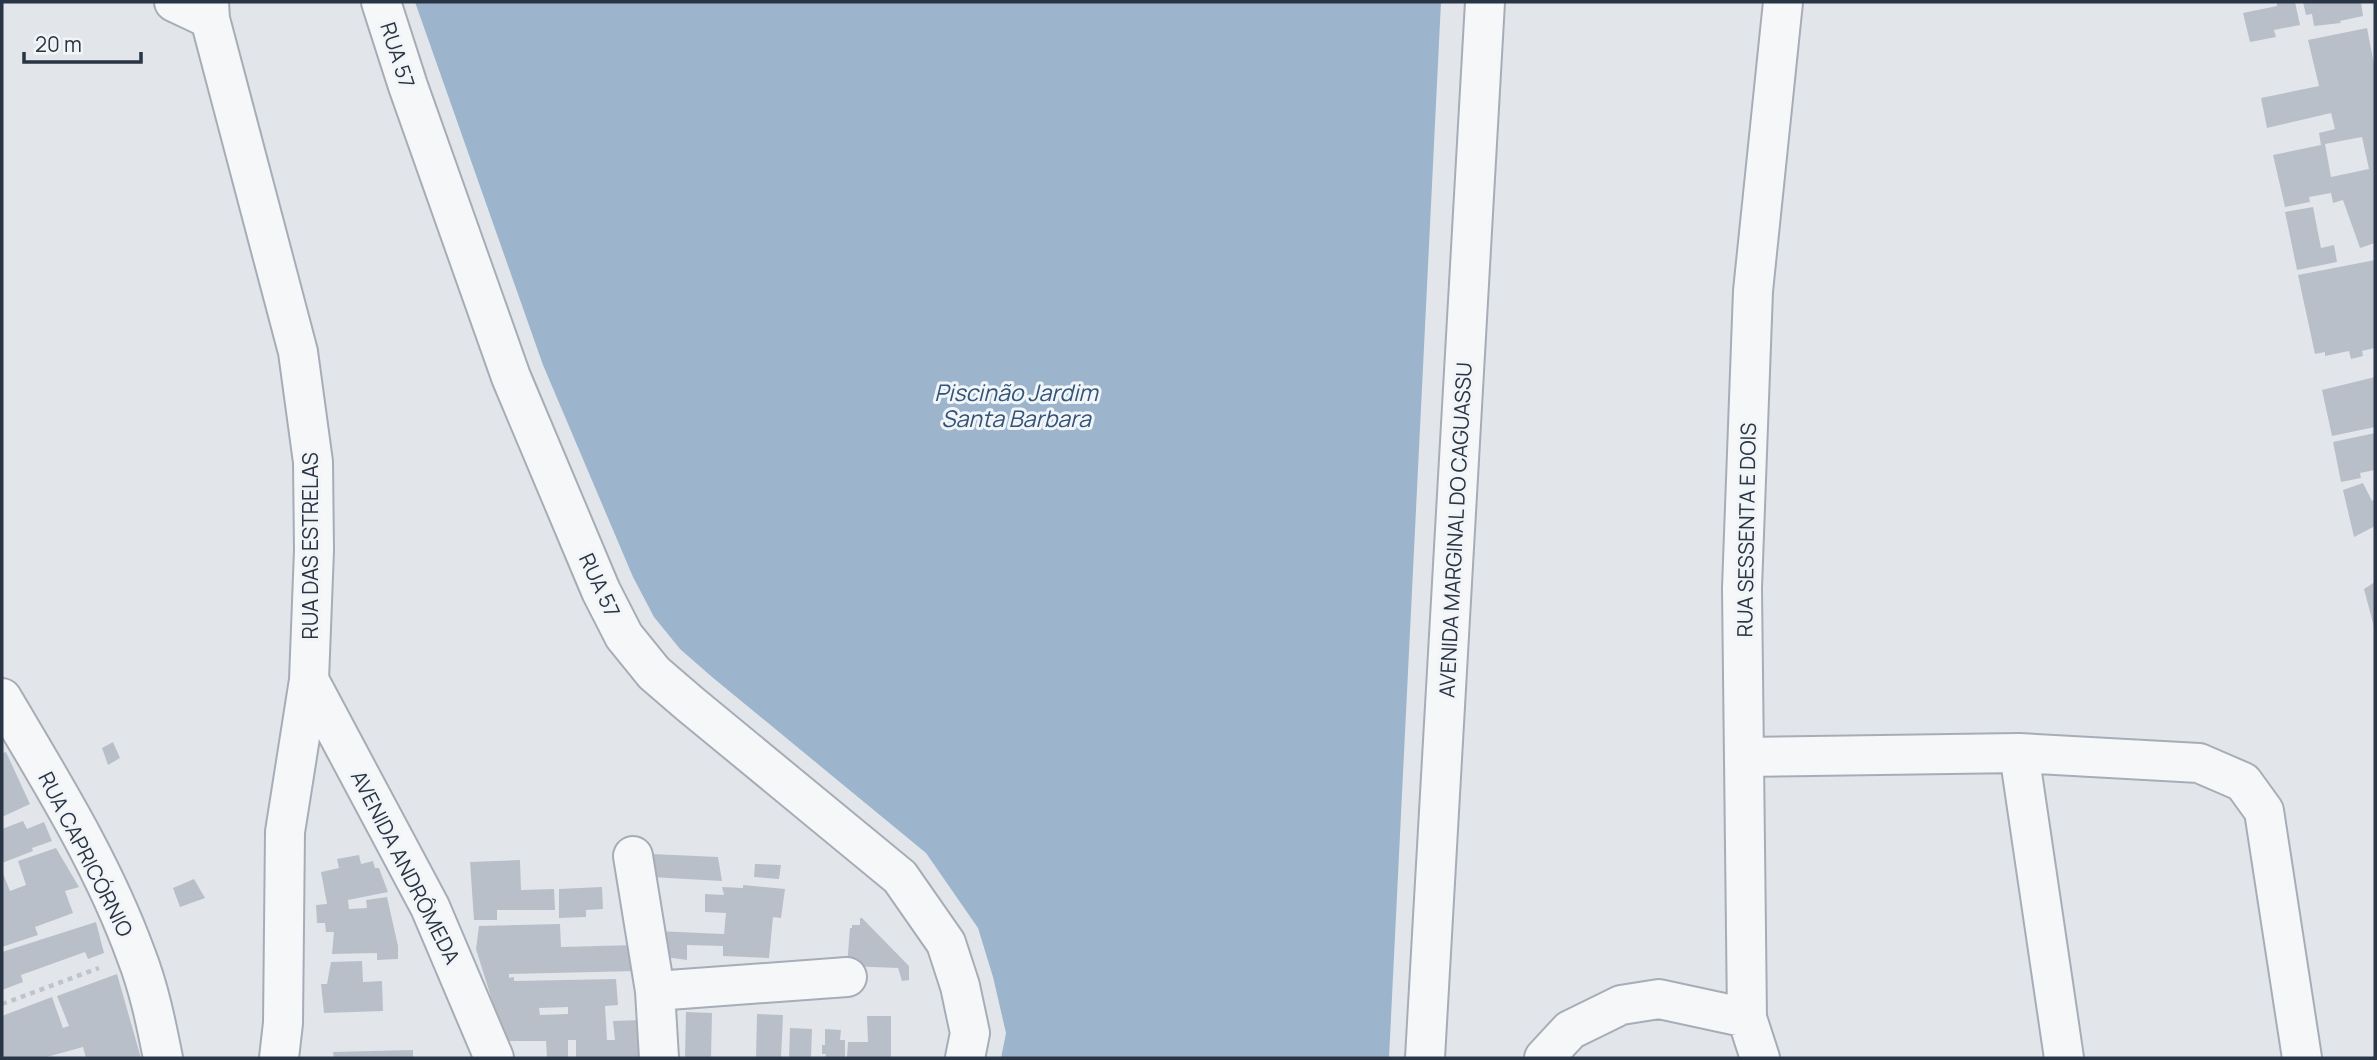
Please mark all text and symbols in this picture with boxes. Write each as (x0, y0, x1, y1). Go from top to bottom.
street label: RUA 57 (374, 19, 422, 91)
scale bar (24, 21, 142, 65)
text: 20 m (35, 30, 82, 58)
street label: AVENIDA MARGINAL DO CAGUASSU (1432, 361, 1478, 699)
water label: Piscinão Jardim Santa Barbara (934, 376, 1099, 434)
street label: RUA SESSENTA E DOIS (1730, 422, 1762, 638)
street label: RUA DAS ESTRELAS (296, 452, 324, 640)
street label: RUA 57 (573, 548, 627, 622)
street label: AVENIDA ANDRÔMEDA (345, 765, 467, 969)
street label: RUA CAPRICÓRNIO (32, 767, 140, 941)

